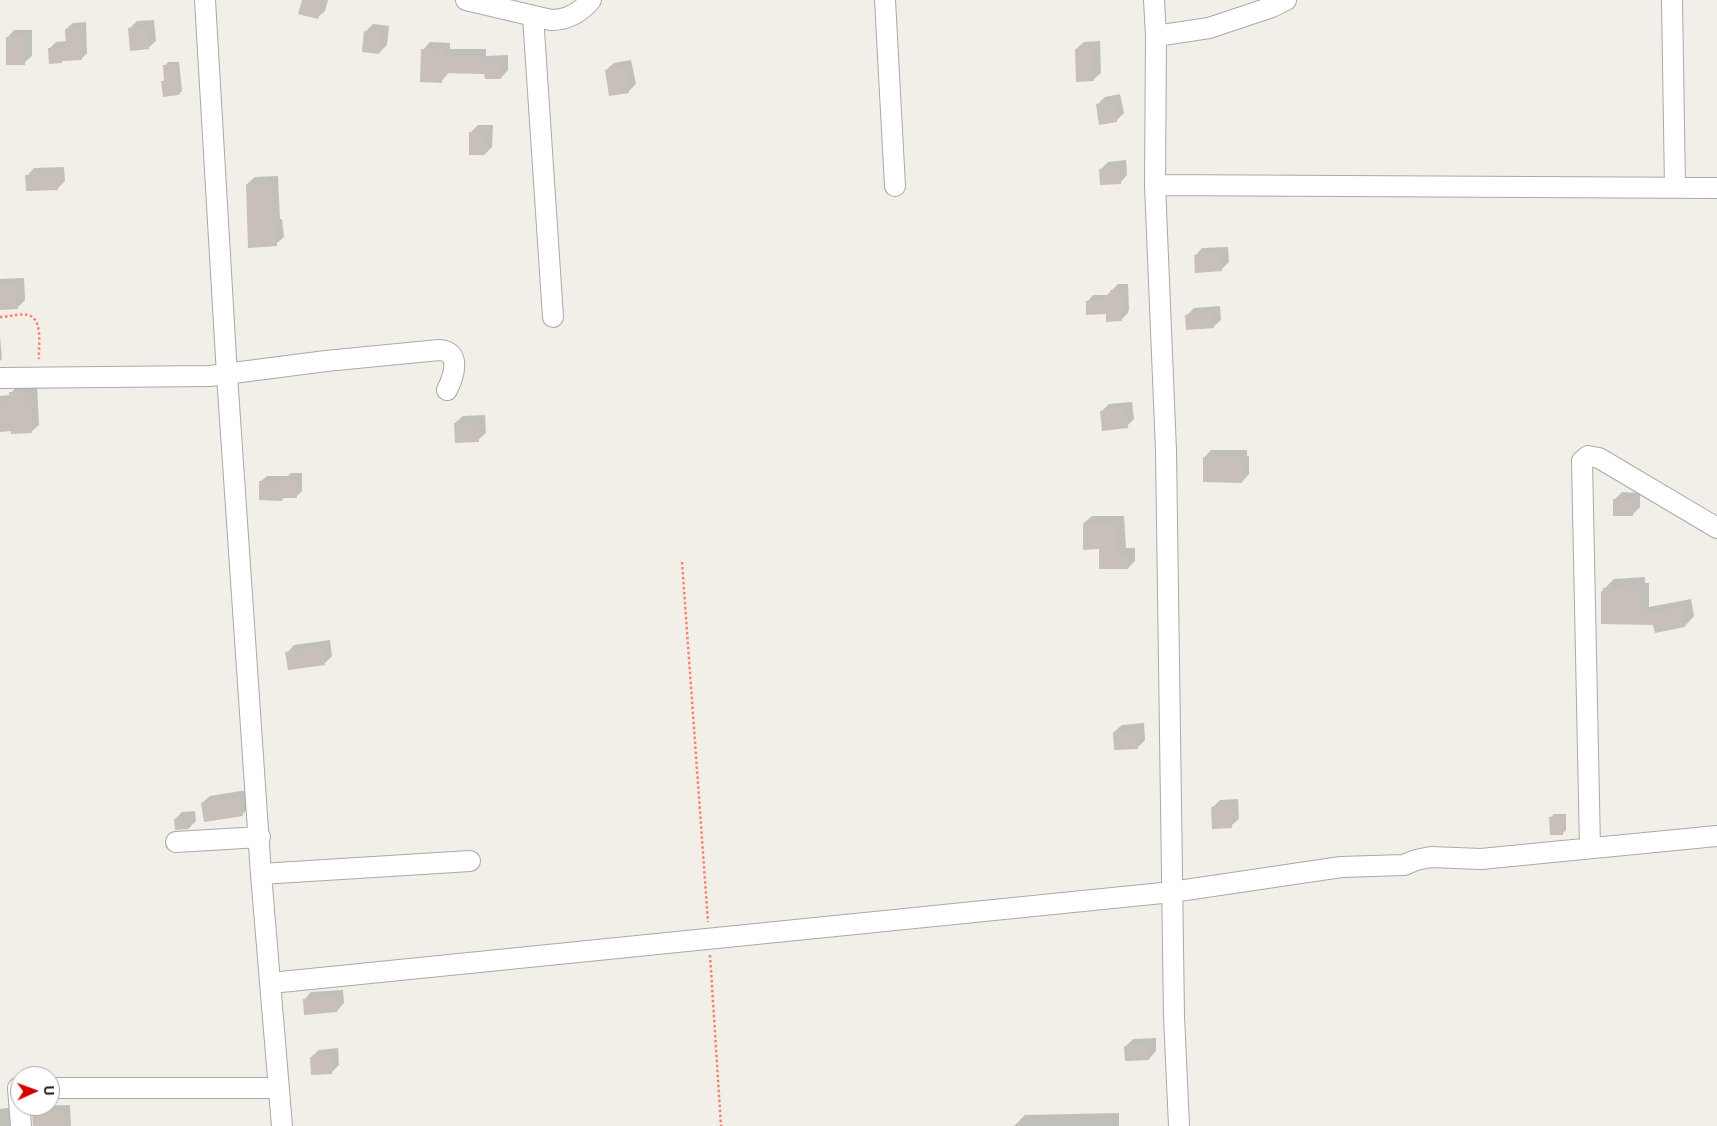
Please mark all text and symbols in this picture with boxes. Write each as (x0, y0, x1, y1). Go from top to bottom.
north arrow (10, 1066, 60, 1116)
text: U (40, 1085, 59, 1096)

